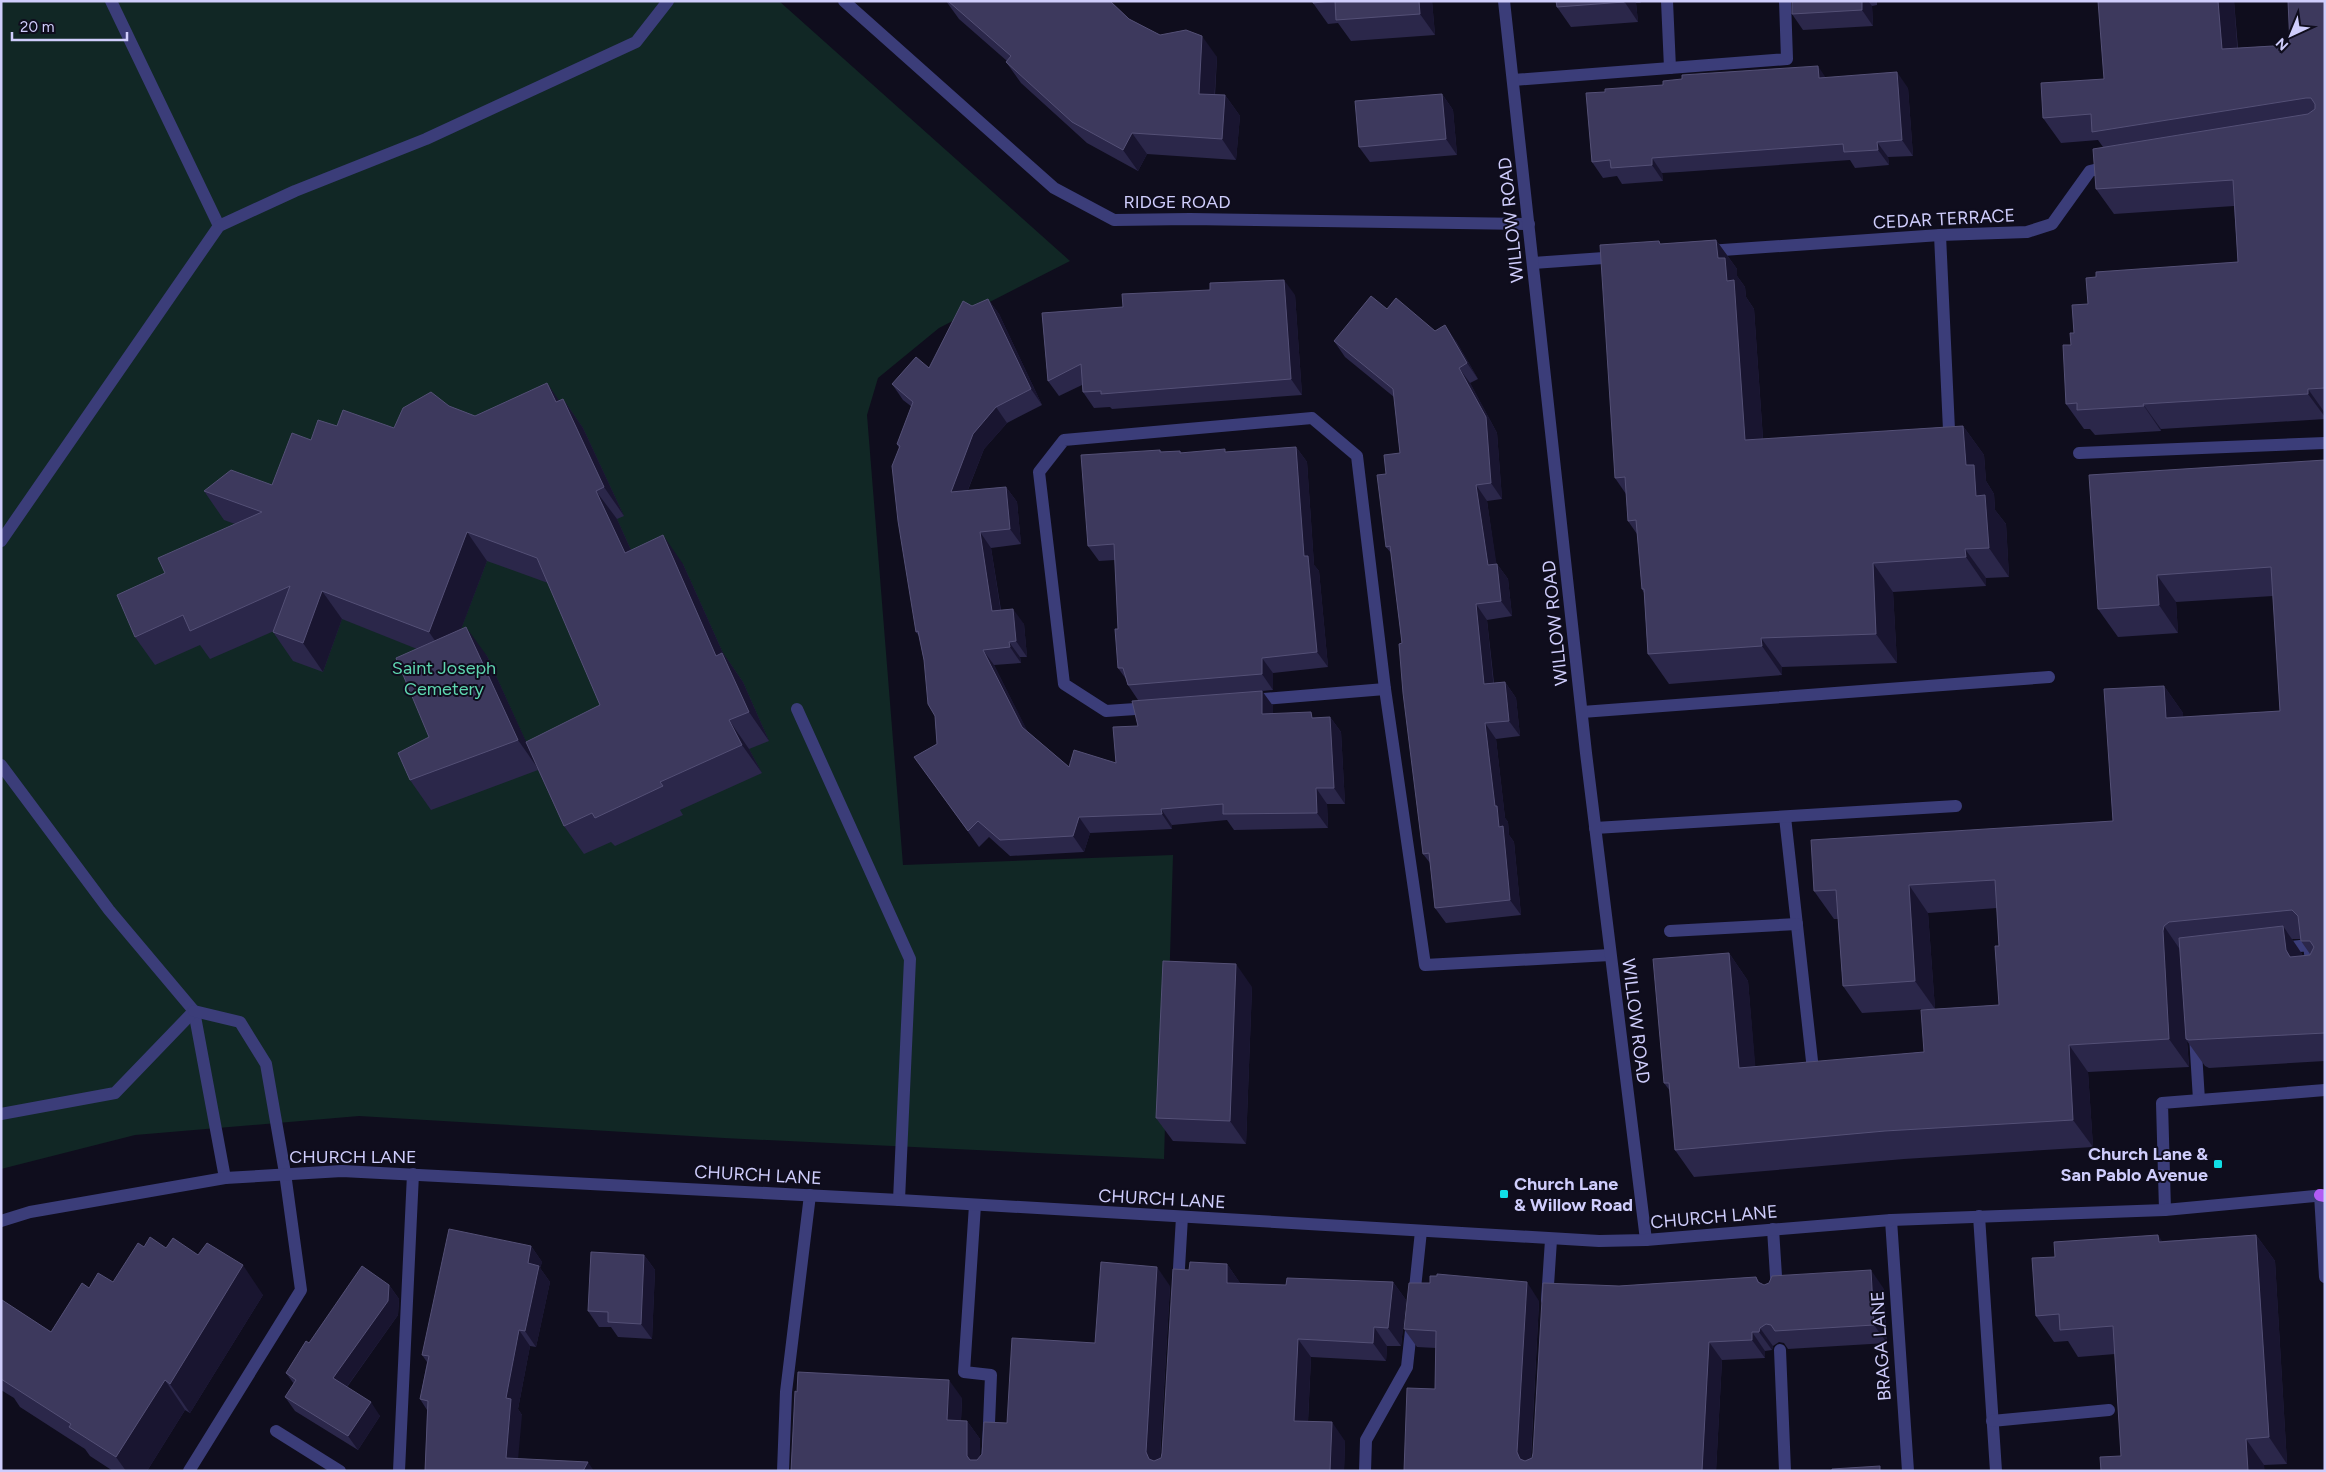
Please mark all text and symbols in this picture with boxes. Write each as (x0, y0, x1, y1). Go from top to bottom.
scale bar (12, 10, 128, 42)
north arrow (2266, 10, 2316, 60)
text: 20 m (20, 18, 54, 36)
text: N (2273, 34, 2292, 54)
street label: WILLOW ROAD (1493, 156, 1529, 284)
street label: RIDGE ROAD (1123, 191, 1231, 213)
street label: CEDAR TERRACE (1872, 204, 2016, 234)
street label: WILLOW ROAD (1537, 559, 1573, 687)
park label: Saint Joseph Cemetery (392, 657, 496, 700)
street label: WILLOW ROAD (1617, 957, 1655, 1085)
place label: Church Lane & San Pablo Avenue (2061, 1143, 2208, 1186)
street label: CHURCH LANE (289, 1146, 417, 1168)
marker: Church Lane & San Pablo Avenue (2212, 1158, 2224, 1170)
street label: CHURCH LANE (694, 1161, 822, 1189)
place label: Church Lane & Willow Road (1514, 1173, 1633, 1216)
street label: CHURCH LANE (1098, 1185, 1226, 1213)
marker: Church Lane & Willow Road (1498, 1188, 1510, 1200)
street label: CHURCH LANE (1649, 1200, 1779, 1234)
street label: BRAGA LANE (1866, 1290, 1896, 1402)

